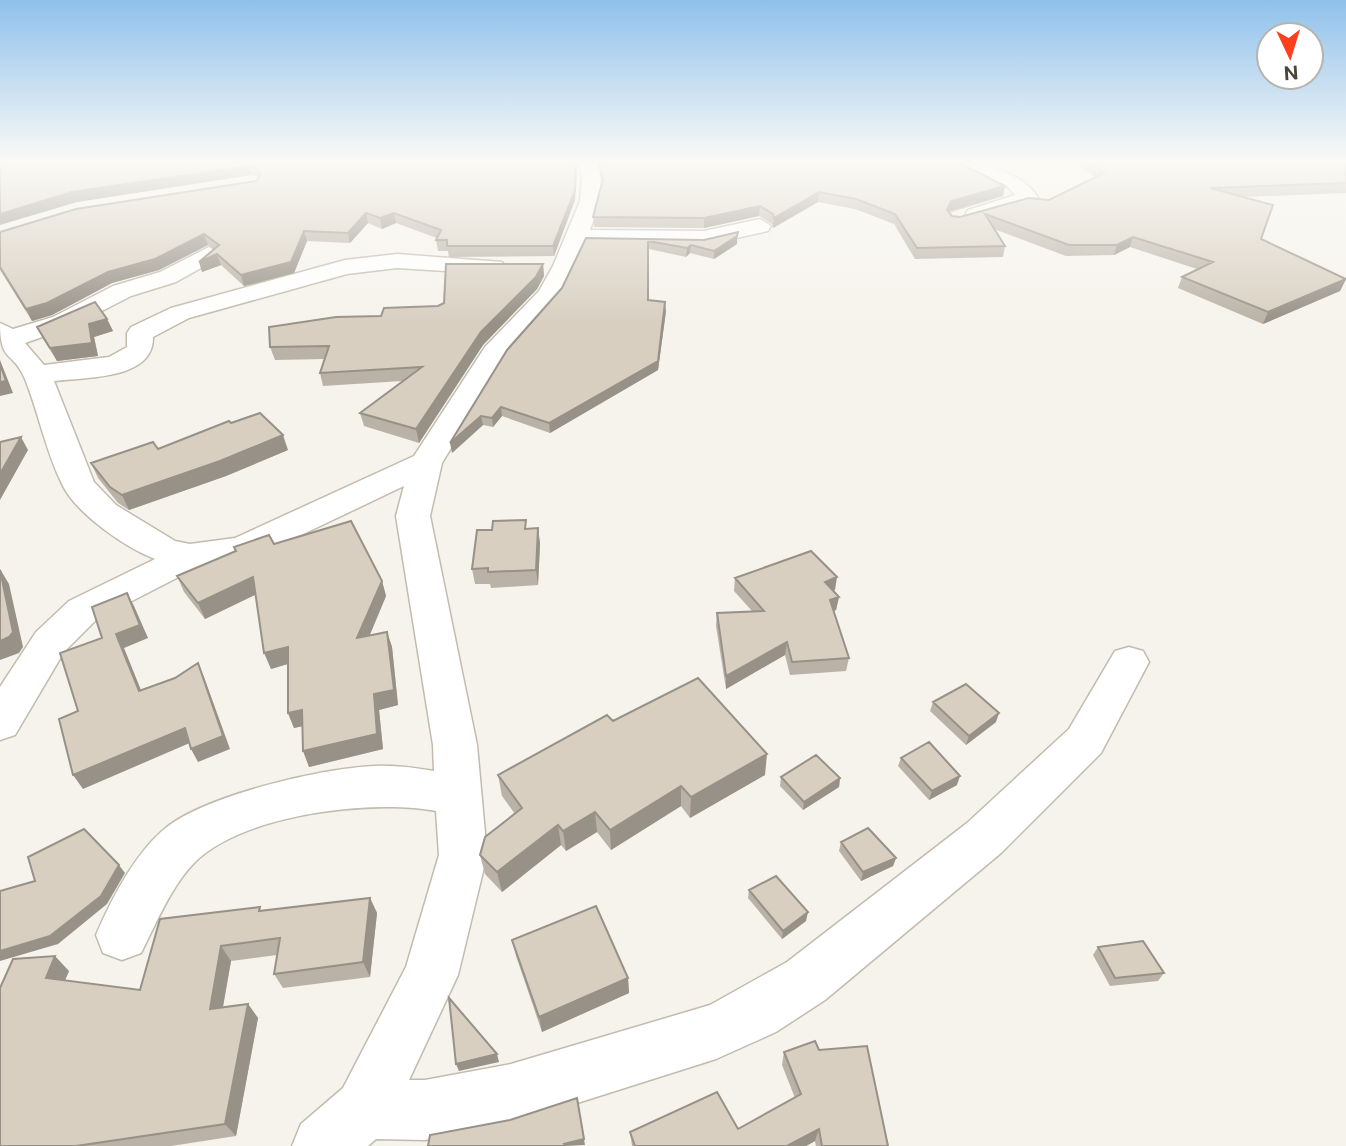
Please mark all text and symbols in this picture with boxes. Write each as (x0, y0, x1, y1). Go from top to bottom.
north arrow (1255, 21, 1325, 91)
text: N (1283, 61, 1299, 84)

